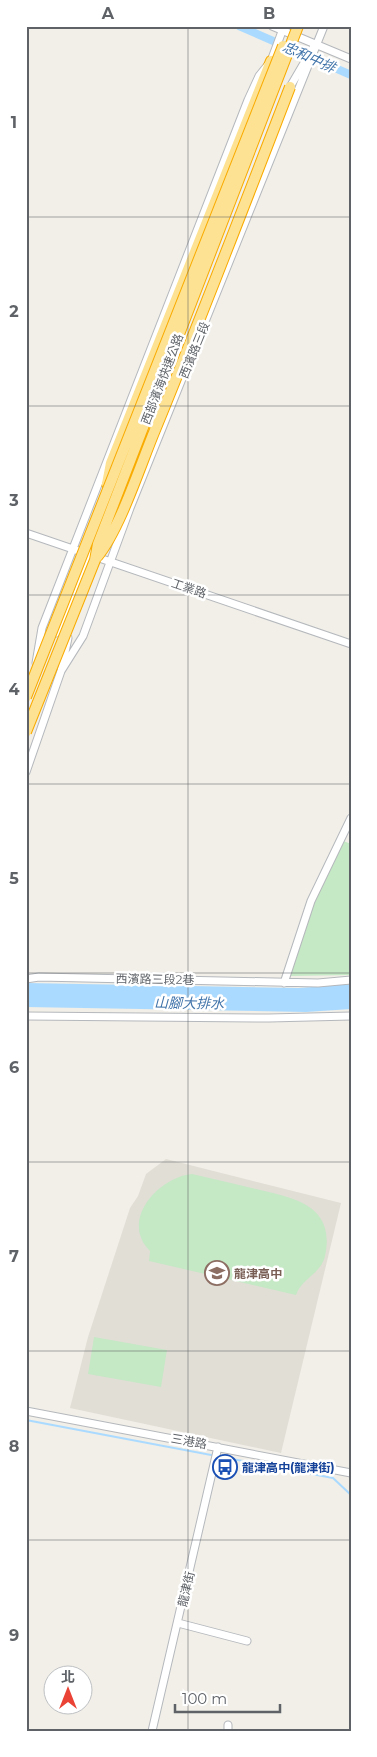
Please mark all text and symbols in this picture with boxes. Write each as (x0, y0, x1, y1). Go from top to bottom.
text: A (101, 4, 115, 23)
text: B (263, 4, 275, 23)
water label: 忠和中排 (280, 37, 340, 77)
text: 1 (11, 113, 17, 132)
text: 2 (9, 302, 19, 321)
street label: 西濱路三段 (176, 319, 212, 381)
street label: 西部濱海快速公路 (138, 331, 186, 427)
text: 3 (8, 491, 19, 510)
street label: 工業路 (170, 575, 208, 601)
text: 4 (8, 680, 20, 699)
text: 5 (9, 869, 19, 888)
street label: 西濱路三段2巷 (115, 971, 195, 987)
water label: 山腳大排水 (154, 993, 225, 1013)
text: 6 (9, 1058, 19, 1077)
text: 7 (9, 1247, 19, 1266)
school or university icon: 龍津高中 (204, 1260, 230, 1286)
place label: 龍津高中 (234, 1266, 282, 1281)
street label: 三港路 (170, 1430, 208, 1452)
text: 8 (9, 1437, 19, 1456)
bus stop icon: 龍津高中(龍津街) (212, 1454, 238, 1480)
place label: 龍津高中(龍津街) (242, 1460, 335, 1475)
street label: 龍津街 (175, 1570, 197, 1608)
text: 9 (9, 1626, 19, 1645)
north arrow (42, 1664, 92, 1714)
text: 北 (61, 1668, 75, 1686)
scale bar (175, 1682, 280, 1714)
text: 100 m (182, 1689, 227, 1708)

